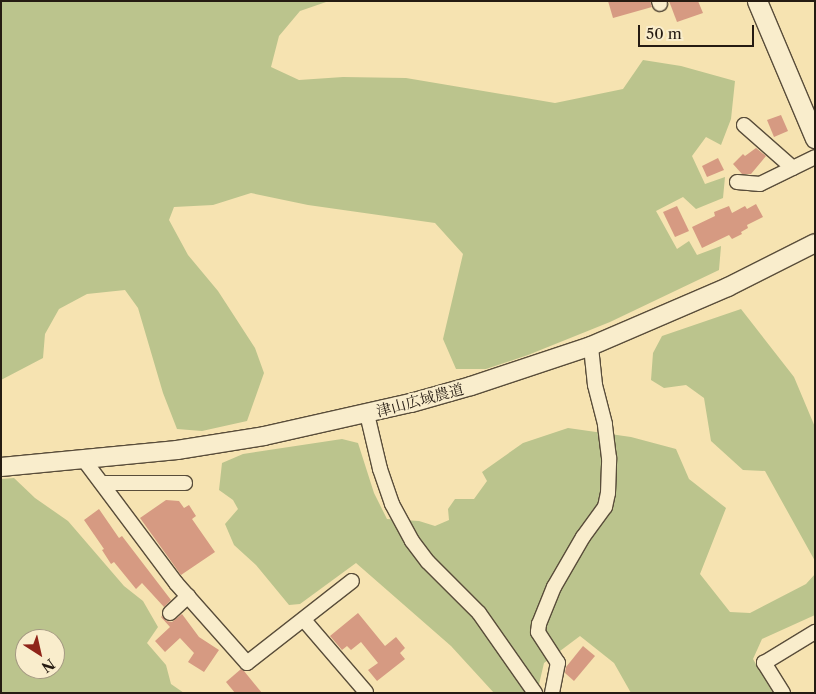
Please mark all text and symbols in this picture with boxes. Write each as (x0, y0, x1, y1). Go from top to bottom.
scale bar (641, 15, 757, 47)
text: 50 m (646, 24, 682, 43)
street label: 津山広域農道 (374, 380, 466, 420)
north arrow (15, 629, 65, 679)
text: N (38, 655, 58, 676)

